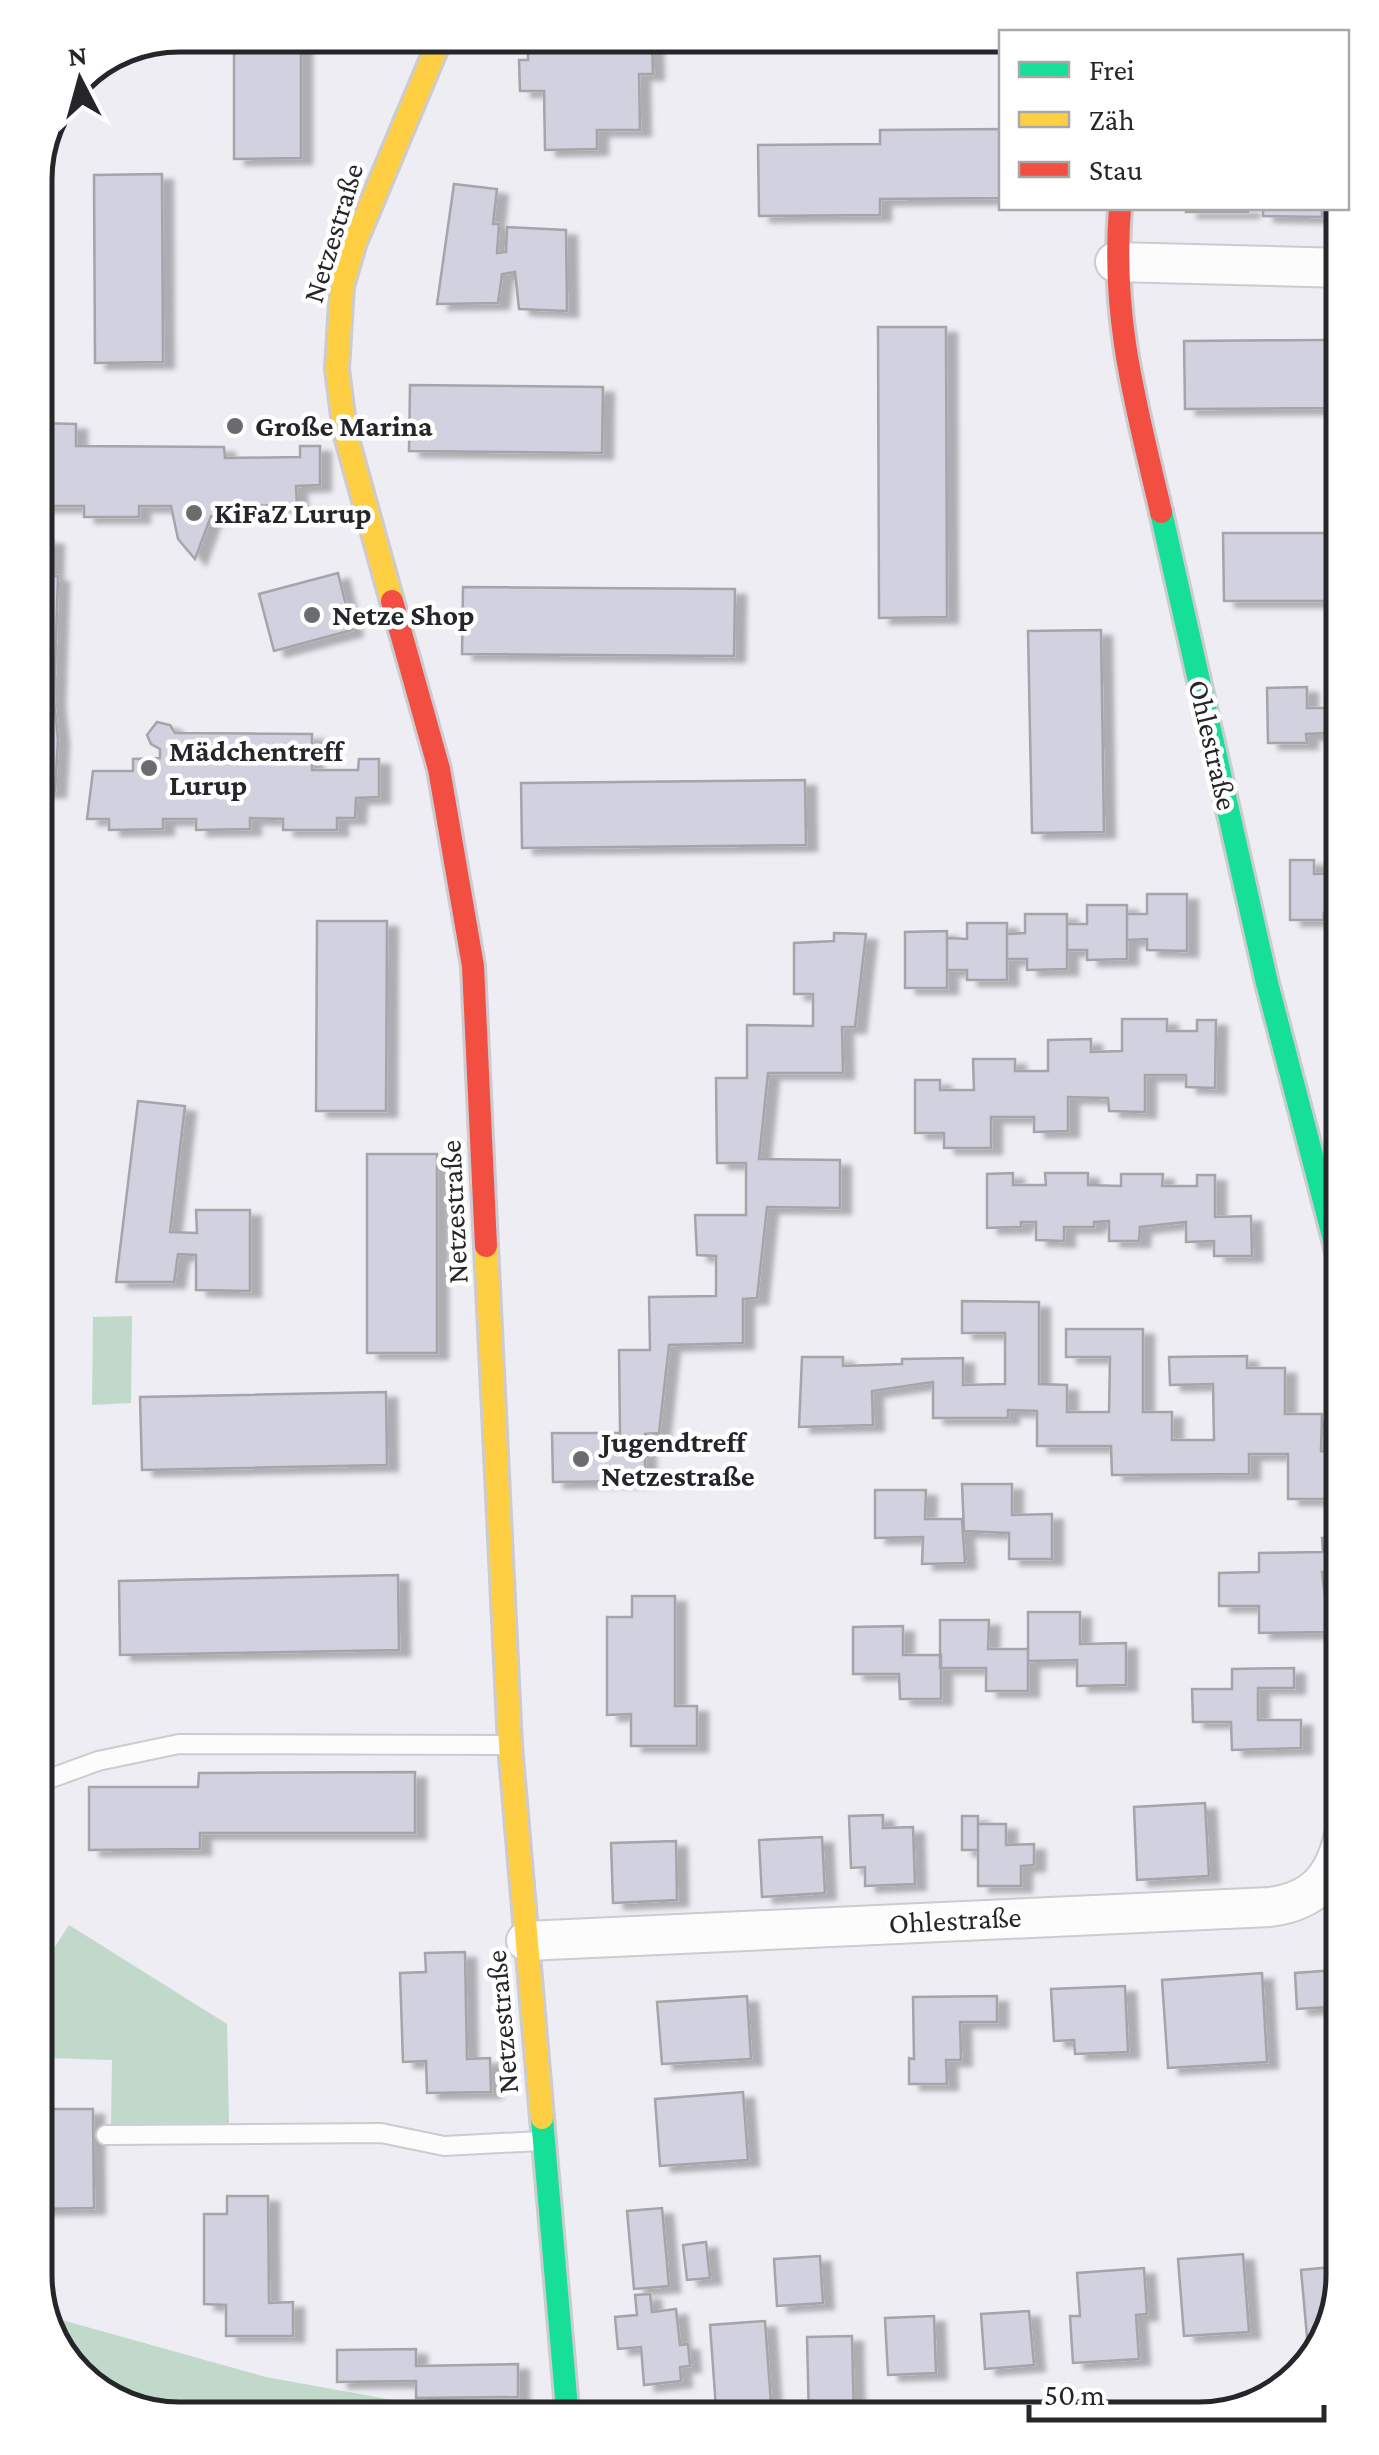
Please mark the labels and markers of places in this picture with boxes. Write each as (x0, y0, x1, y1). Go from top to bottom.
place label: Große Marina (255, 409, 433, 442)
marker: Große Marina (224, 415, 246, 437)
place label: KiFaZ Lurup (214, 496, 372, 529)
marker: KiFaZ Lurup (183, 502, 205, 524)
place label: Netze Shop (332, 598, 475, 631)
marker: Netze Shop (301, 604, 323, 626)
place label: Mädchentreff Lurup (169, 734, 345, 801)
marker: Mädchentreff Lurup (138, 757, 160, 779)
place label: Jugendtreff Netzestraße (598, 1425, 755, 1492)
marker: Jugendtreff Netzestraße (570, 1448, 592, 1470)

